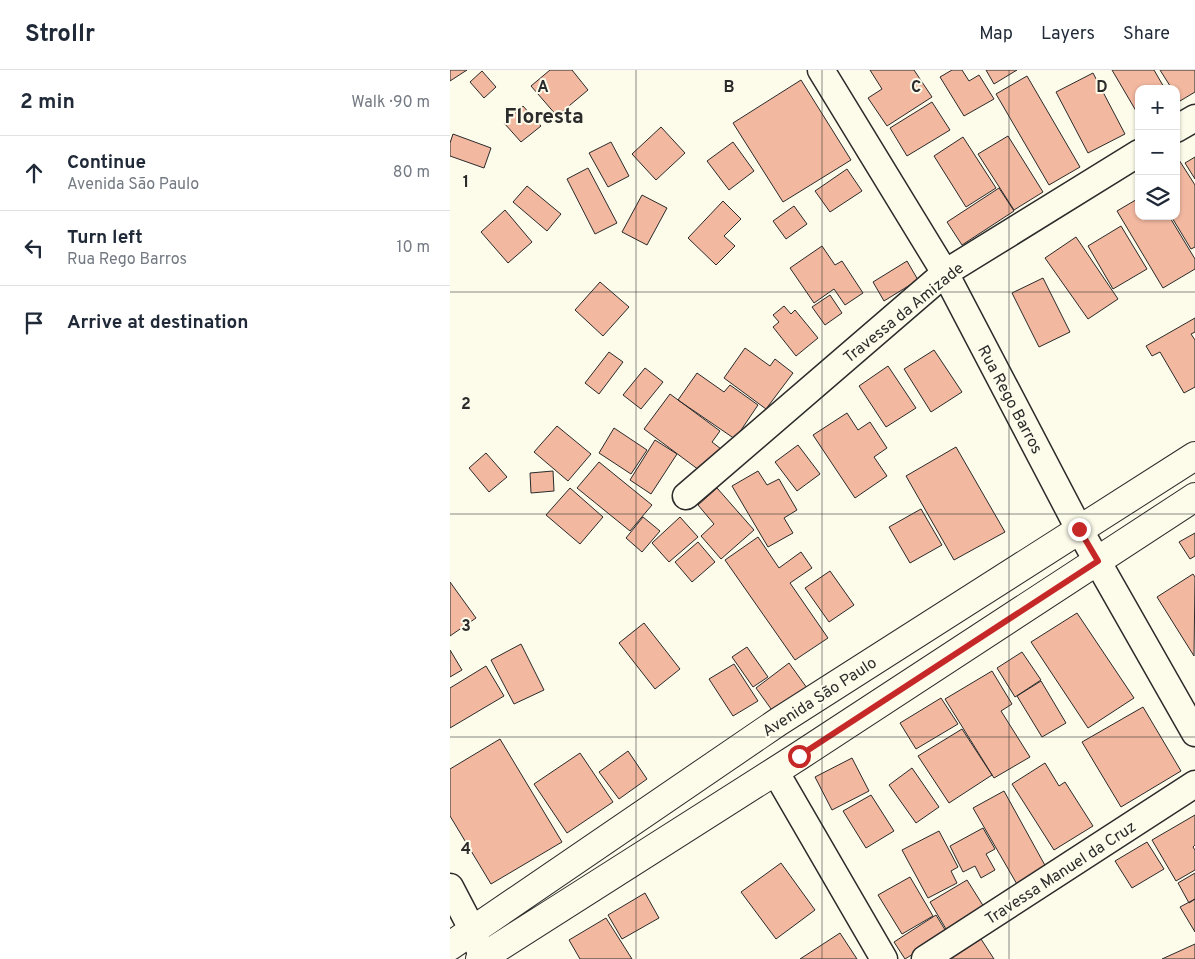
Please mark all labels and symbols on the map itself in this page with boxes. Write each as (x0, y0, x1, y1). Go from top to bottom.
text: A (537, 78, 549, 98)
text: B (723, 78, 735, 98)
text: C (911, 78, 921, 98)
text: D (1096, 78, 1108, 98)
district label: Floresta (504, 104, 584, 131)
text: 1 (463, 173, 469, 193)
street label: Travessa da Amizade (840, 259, 969, 368)
street label: Rua Rego Barros (972, 342, 1046, 458)
text: 2 (461, 395, 471, 415)
route end (1068, 518, 1091, 541)
text: 3 (461, 617, 471, 637)
street label: Avenida São Paulo (759, 653, 881, 742)
route start (788, 745, 811, 768)
street label: Travessa Manuel da Cruz (982, 817, 1140, 930)
text: 4 (461, 840, 471, 860)

